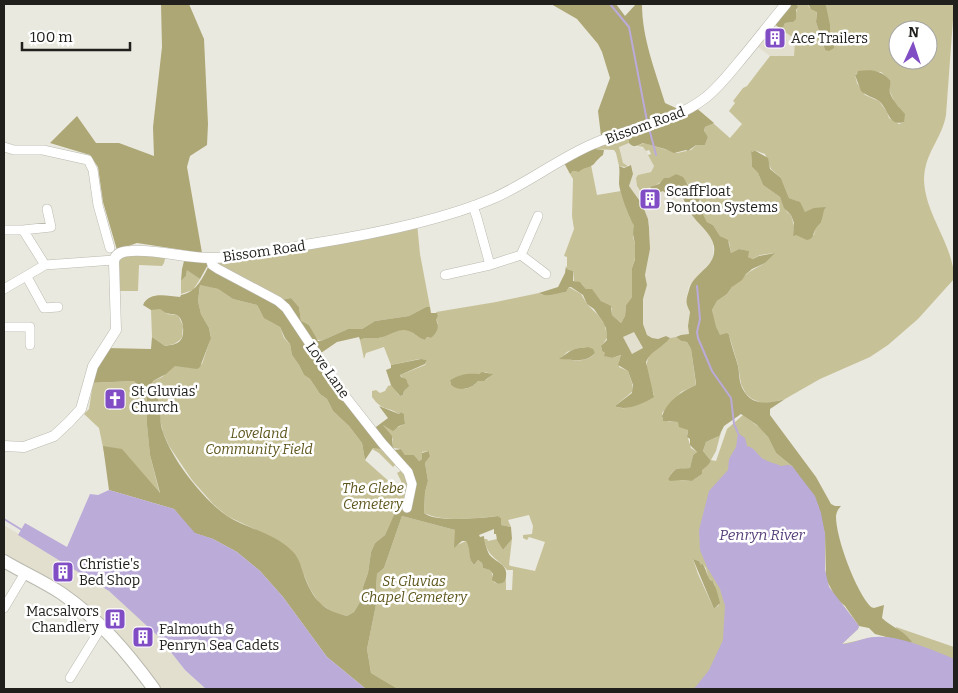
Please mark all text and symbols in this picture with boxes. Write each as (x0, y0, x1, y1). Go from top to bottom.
scale bar (22, 20, 130, 52)
north arrow (888, 20, 938, 70)
text: N (908, 24, 920, 41)
building icon: Ace Trailers (763, 26, 787, 50)
text: 100 m (30, 28, 73, 46)
place label: Ace Trailers (791, 30, 868, 47)
street label: Bissom Road (603, 103, 687, 148)
place label: ScaffFloat Pontoon Systems (666, 183, 778, 216)
building icon: ScaffFloat Pontoon Systems (638, 187, 662, 211)
street label: Bissom Road (222, 237, 307, 266)
street label: Love Lane (302, 339, 353, 402)
place label: St Gluvias' Church (131, 383, 198, 416)
church icon: St Gluvias' Church (103, 387, 127, 411)
park label: Loveland Community Field (205, 425, 313, 458)
park label: The Glebe Cemetery (342, 480, 404, 513)
water label: Penryn River (719, 526, 806, 544)
place label: Christie's Bed Shop (79, 556, 140, 589)
building icon: Christie's Bed Shop (51, 560, 75, 584)
park label: St Gluvias Chapel Cemetery (361, 573, 468, 606)
place label: Macsalvors Chandlery (26, 603, 100, 636)
building icon: Macsalvors Chandlery (103, 607, 127, 631)
place label: Falmouth & Penryn Sea Cadets (159, 621, 279, 654)
building icon: Falmouth & Penryn Sea Cadets (131, 625, 155, 649)

